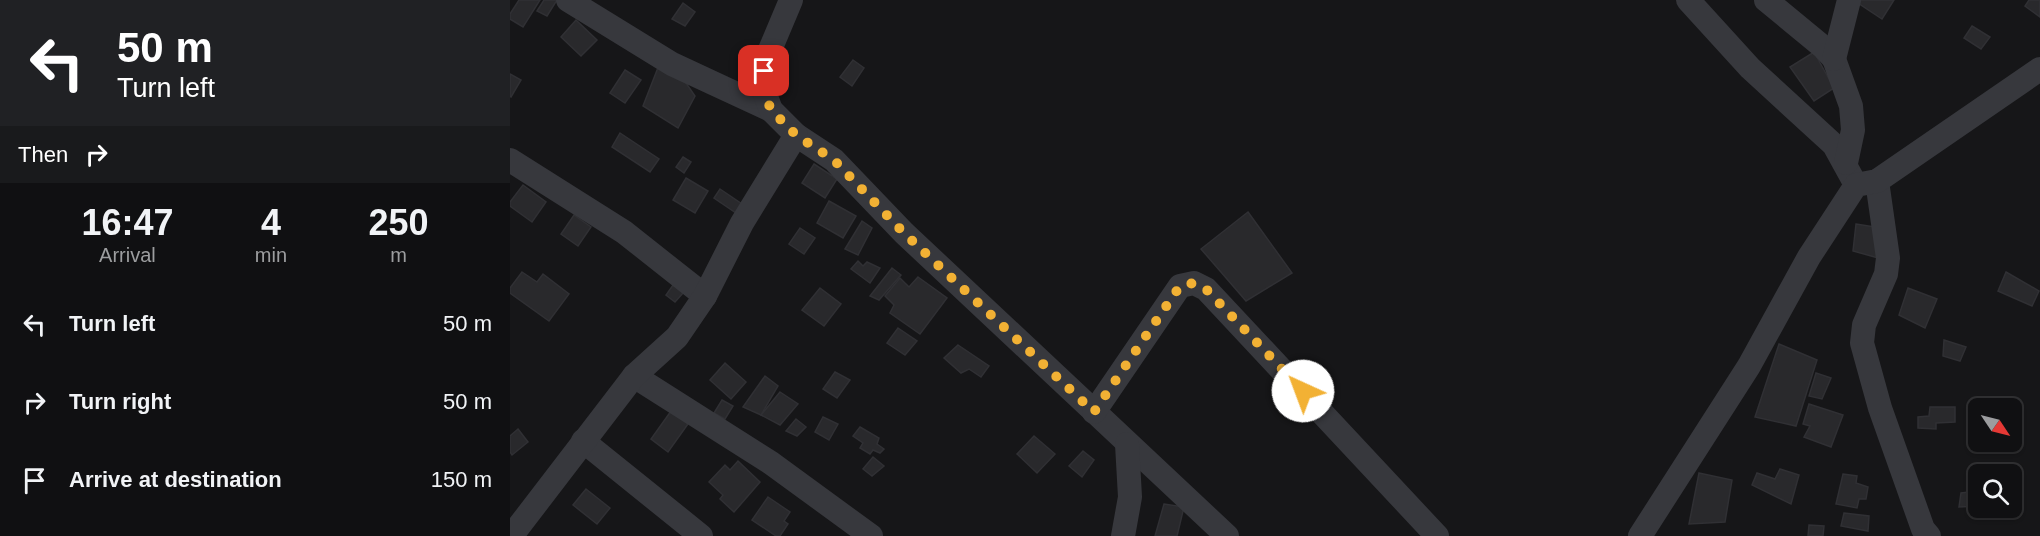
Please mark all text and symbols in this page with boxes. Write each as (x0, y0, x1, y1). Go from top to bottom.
icon: left (18, 24, 96, 102)
text: 50 m (117, 24, 213, 71)
pin (738, 45, 789, 96)
icon: arrive (747, 54, 780, 87)
text: Turn left (117, 73, 215, 103)
icon: right (80, 138, 113, 171)
text: Then (18, 142, 68, 167)
text: 16:47 (81, 202, 173, 243)
text: 4 (261, 202, 281, 243)
text: 250 (368, 202, 429, 243)
text: Arrival (99, 244, 156, 266)
text: min (255, 244, 287, 266)
text: m (390, 244, 407, 266)
icon: left (18, 308, 51, 341)
text: Turn left (69, 311, 155, 336)
text: 50 m (443, 311, 492, 336)
position arrow (1271, 359, 1335, 423)
icon: right (18, 386, 51, 419)
text: Turn right (69, 389, 171, 414)
text: 50 m (443, 389, 492, 414)
north arrow (1968, 398, 2022, 452)
map controls (1968, 398, 2022, 518)
icon: arrive (18, 464, 51, 497)
button: search (1968, 464, 2022, 518)
text: Arrive at destination (69, 467, 282, 492)
text: 150 m (431, 467, 492, 492)

